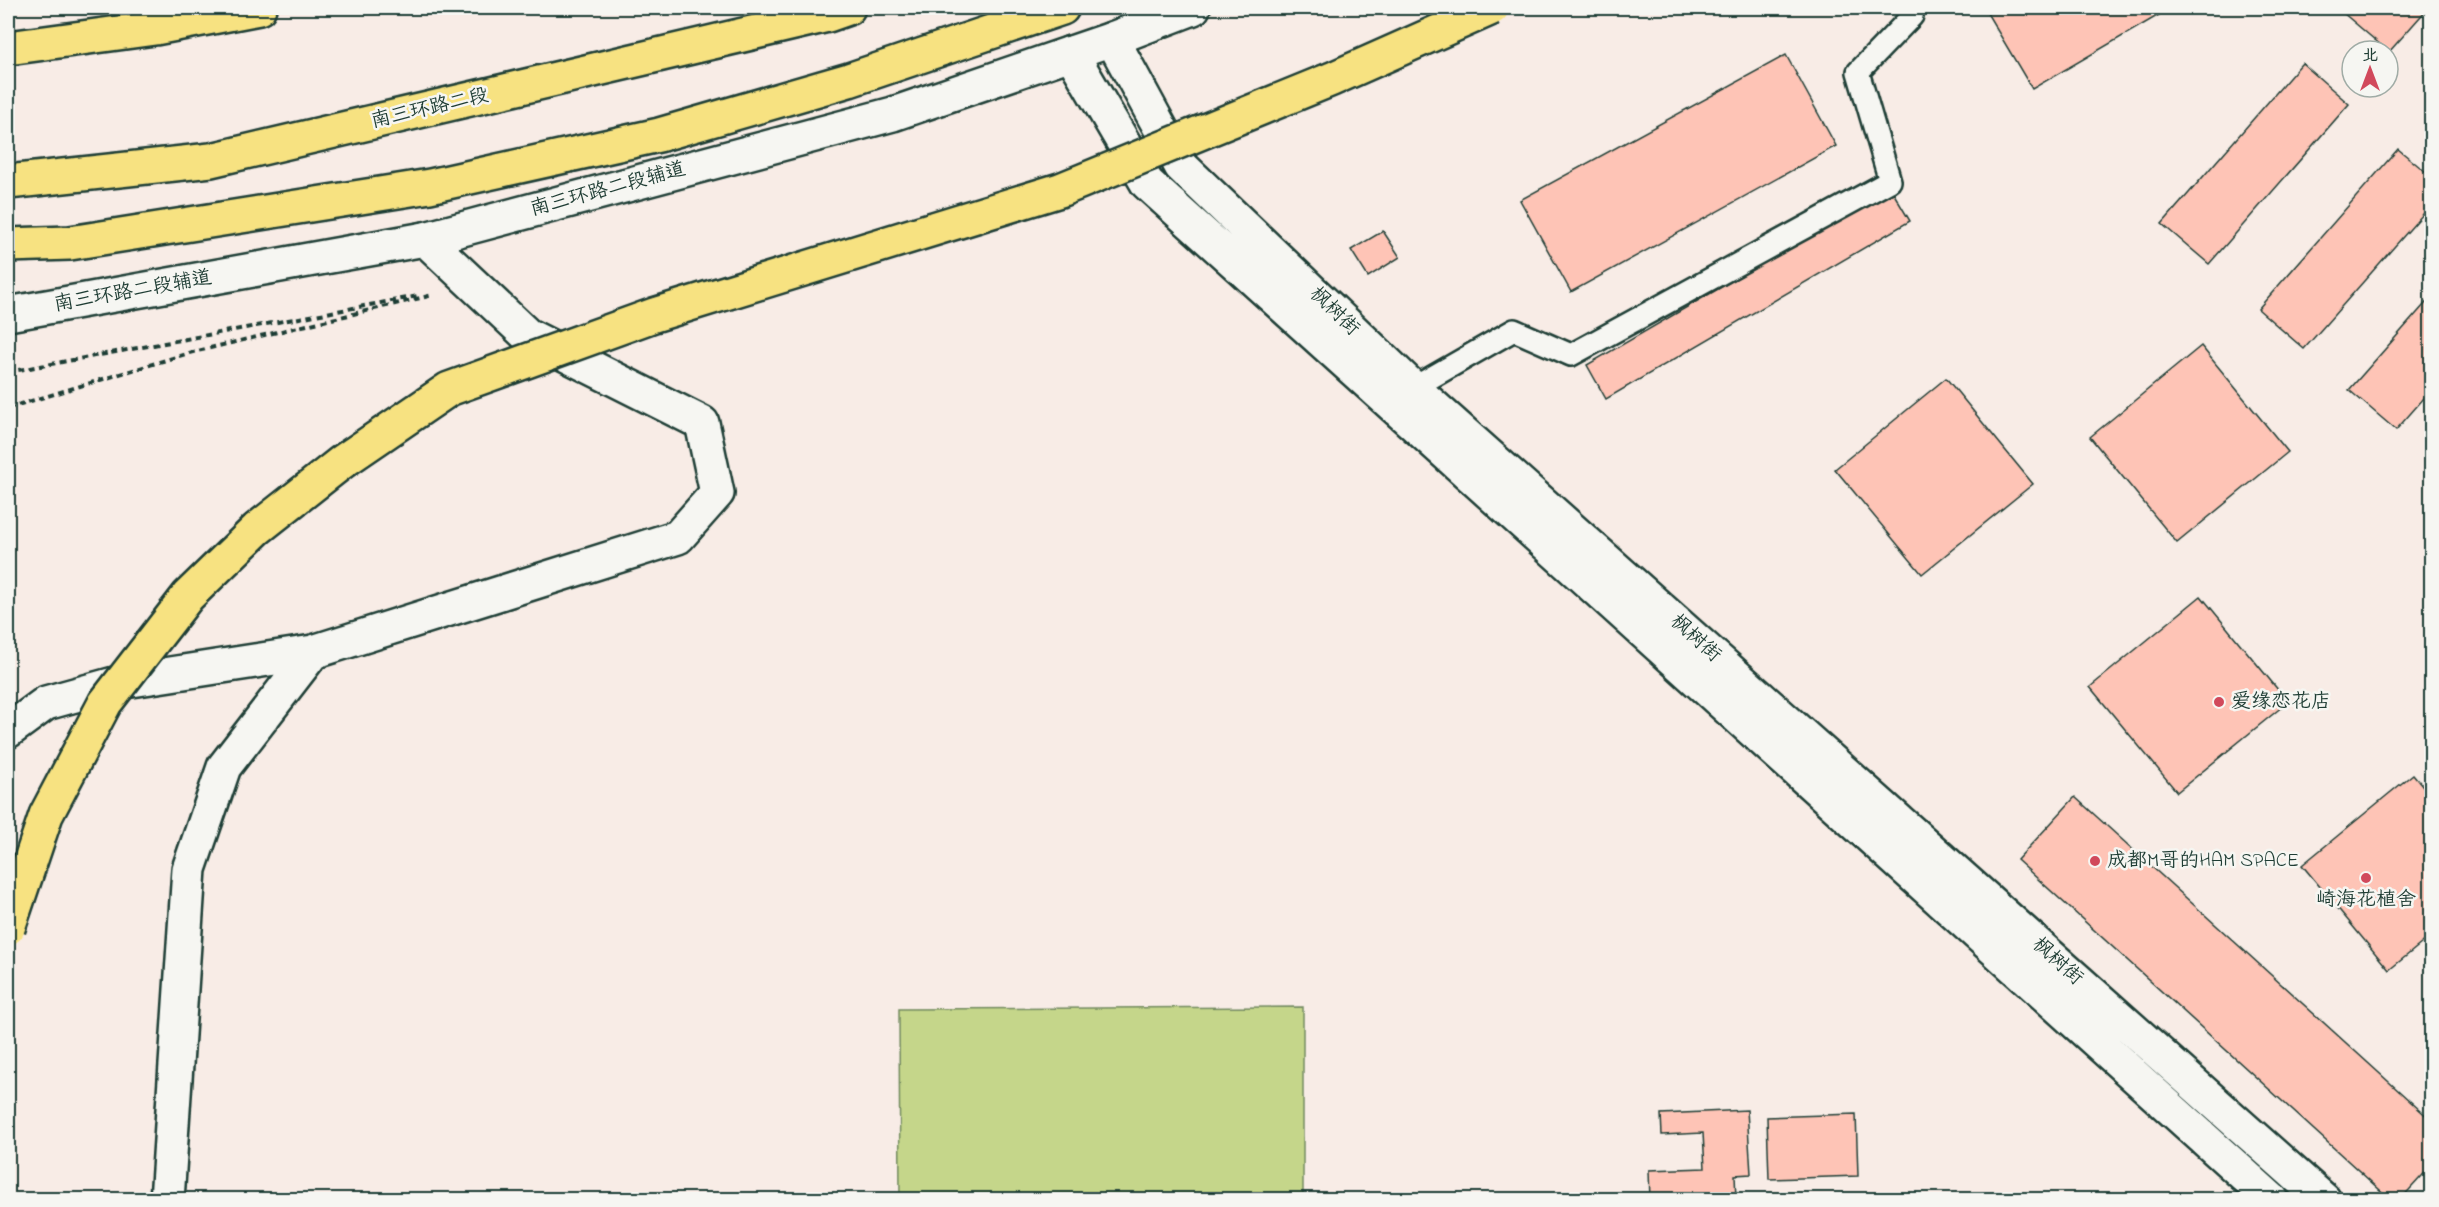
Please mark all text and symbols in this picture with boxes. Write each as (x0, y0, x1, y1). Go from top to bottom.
north arrow (2340, 39, 2400, 99)
text: 北 (2362, 44, 2378, 68)
street label: 南三环路二段 (368, 81, 492, 137)
street label: 南三环路二段辅道 (527, 155, 689, 225)
street label: 南三环路二段辅道 (52, 264, 214, 320)
street label: 枫树街 (1302, 281, 1366, 343)
street label: 枫树街 (1663, 608, 1727, 670)
place label: 爱缘恋花店 (2231, 688, 2331, 717)
marker: 爱缘恋花店 (2212, 695, 2226, 709)
place label: 成都M哥的HAM SPACE (2107, 847, 2299, 876)
marker: 成都M哥的HAM SPACE (2088, 854, 2102, 868)
marker: 崎海花植舍 (2359, 871, 2373, 885)
place label: 崎海花植舍 (2316, 886, 2416, 915)
street label: 枫树街 (2025, 931, 2089, 993)

